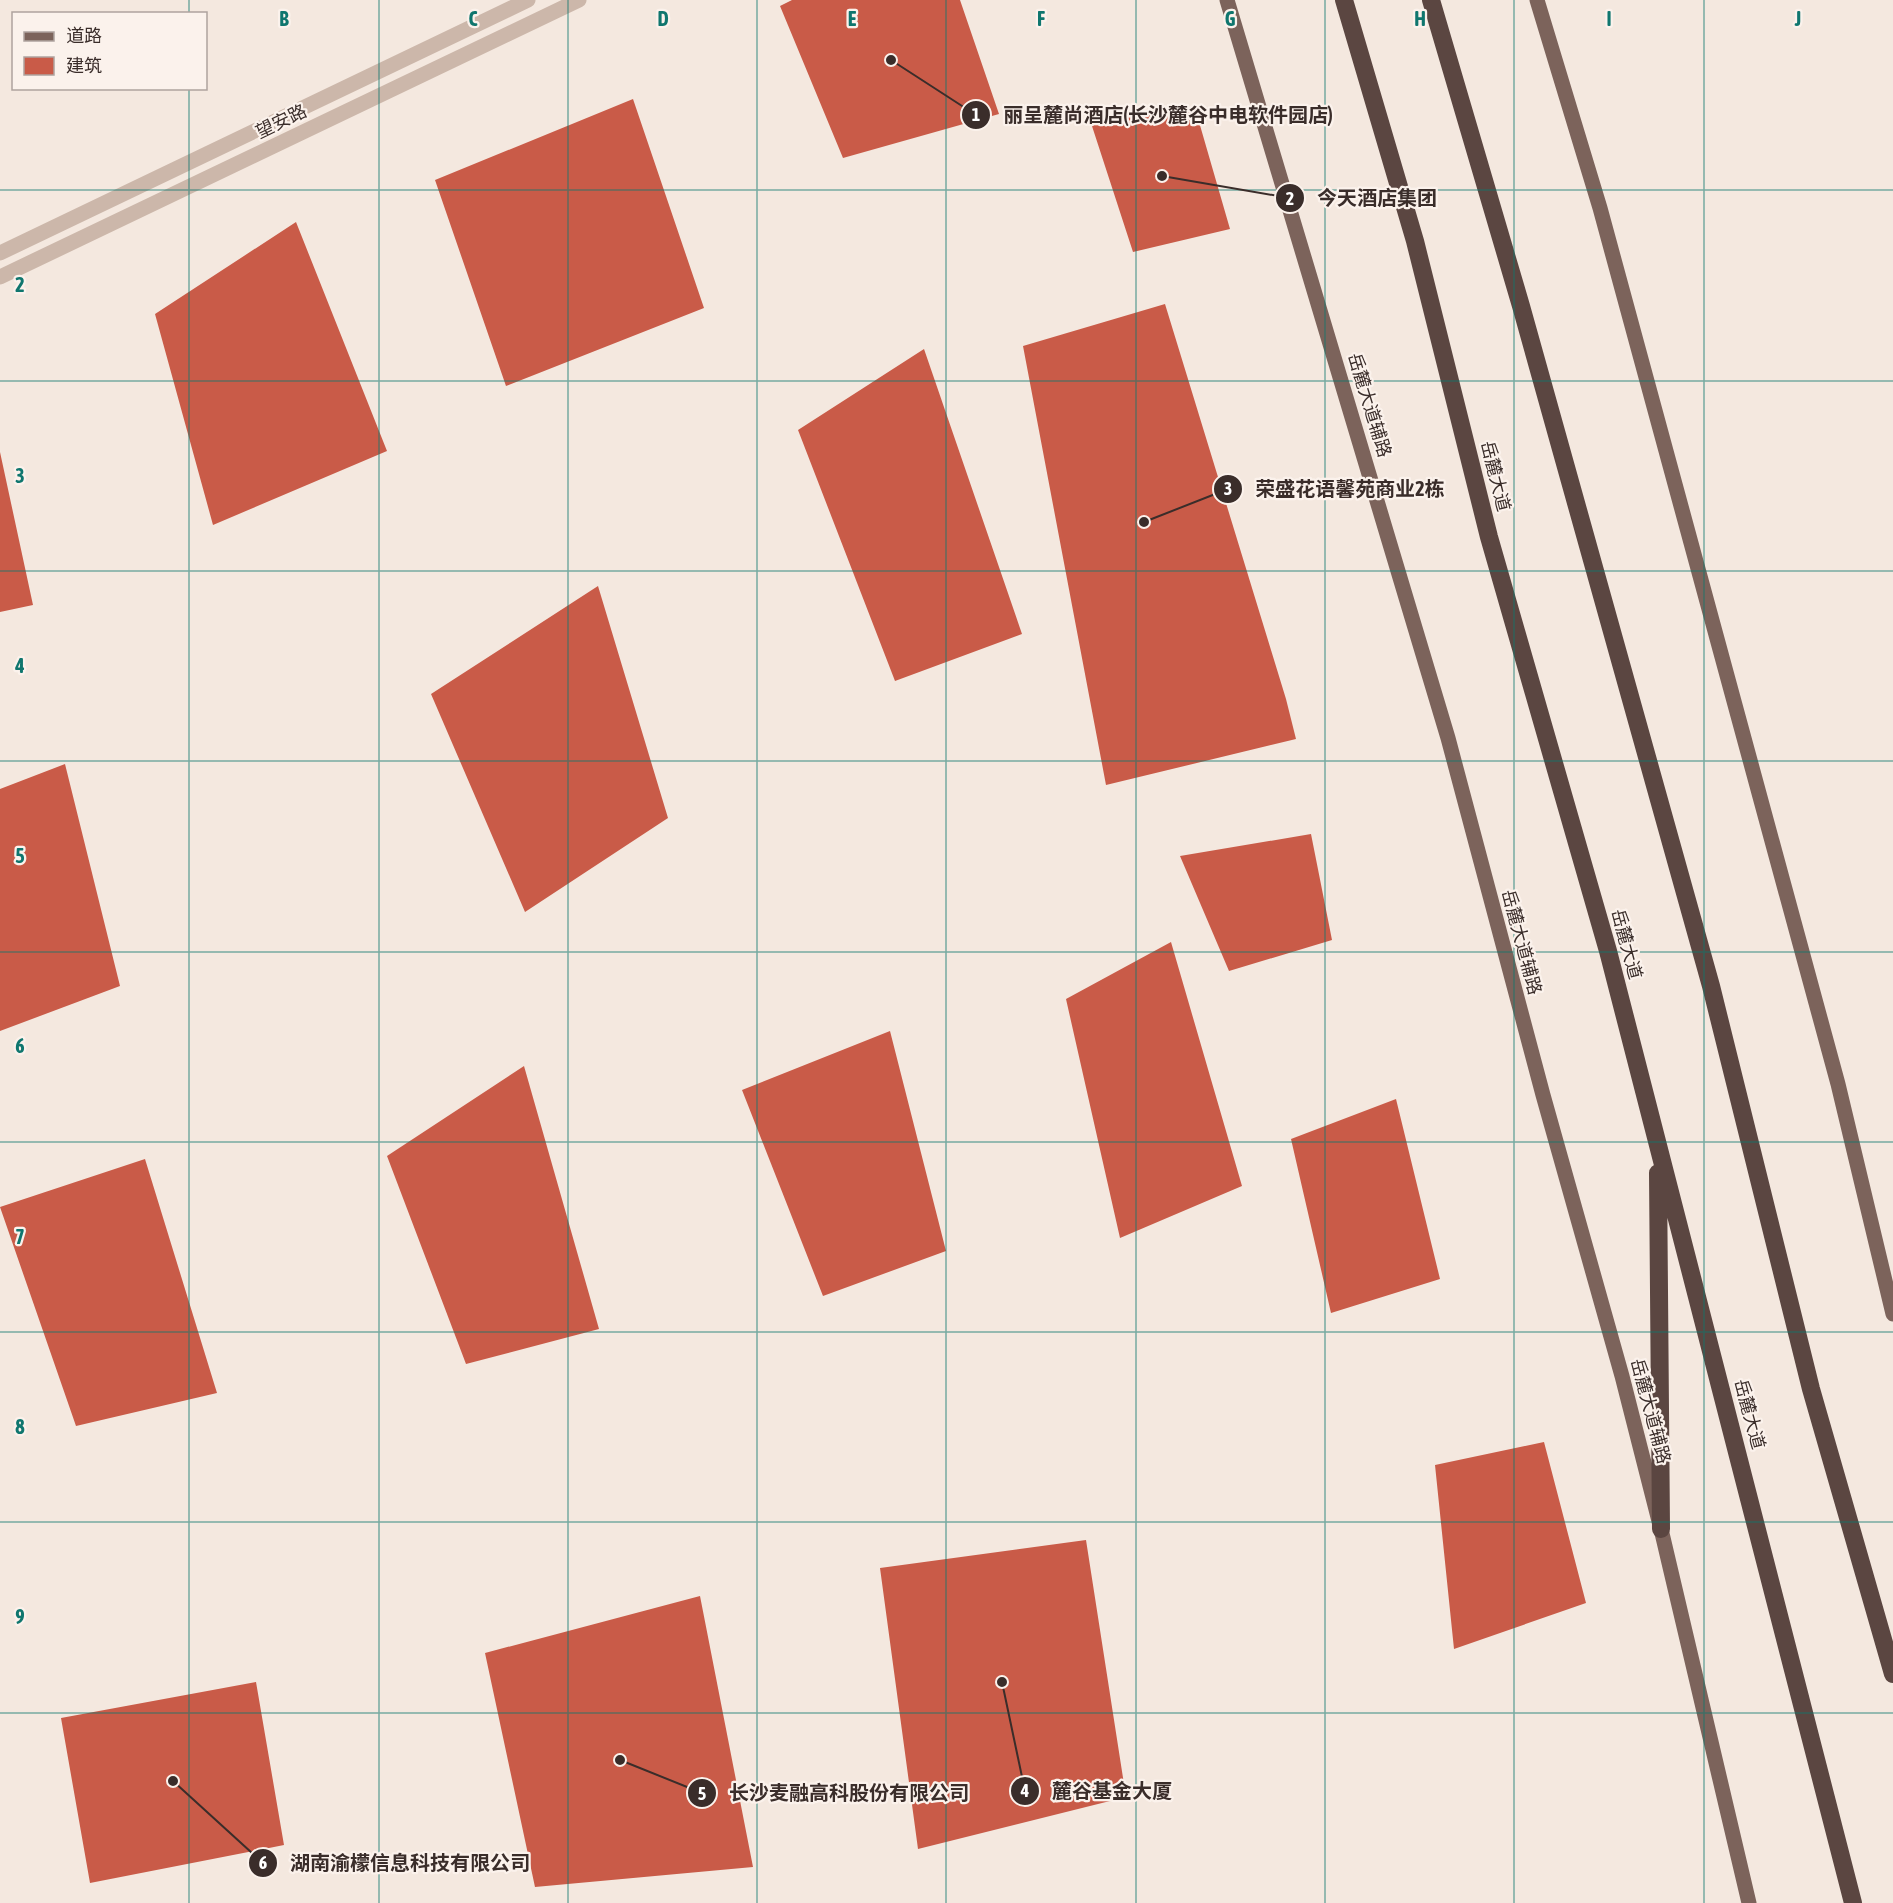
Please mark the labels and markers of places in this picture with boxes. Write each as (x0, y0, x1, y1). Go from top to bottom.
callout: 丽呈麓尚酒店(长沙麓谷中电软件园店) (961, 96, 1345, 134)
callout: 今天酒店集团 (1275, 179, 1449, 217)
callout: 荣盛花语馨苑商业2栋 (1213, 470, 1457, 508)
callout: 麓谷基金大厦 (1010, 1772, 1184, 1810)
callout: 长沙麦融高科股份有限公司 (687, 1774, 981, 1812)
callout: 湖南渝檬信息科技有限公司 (248, 1844, 542, 1882)

